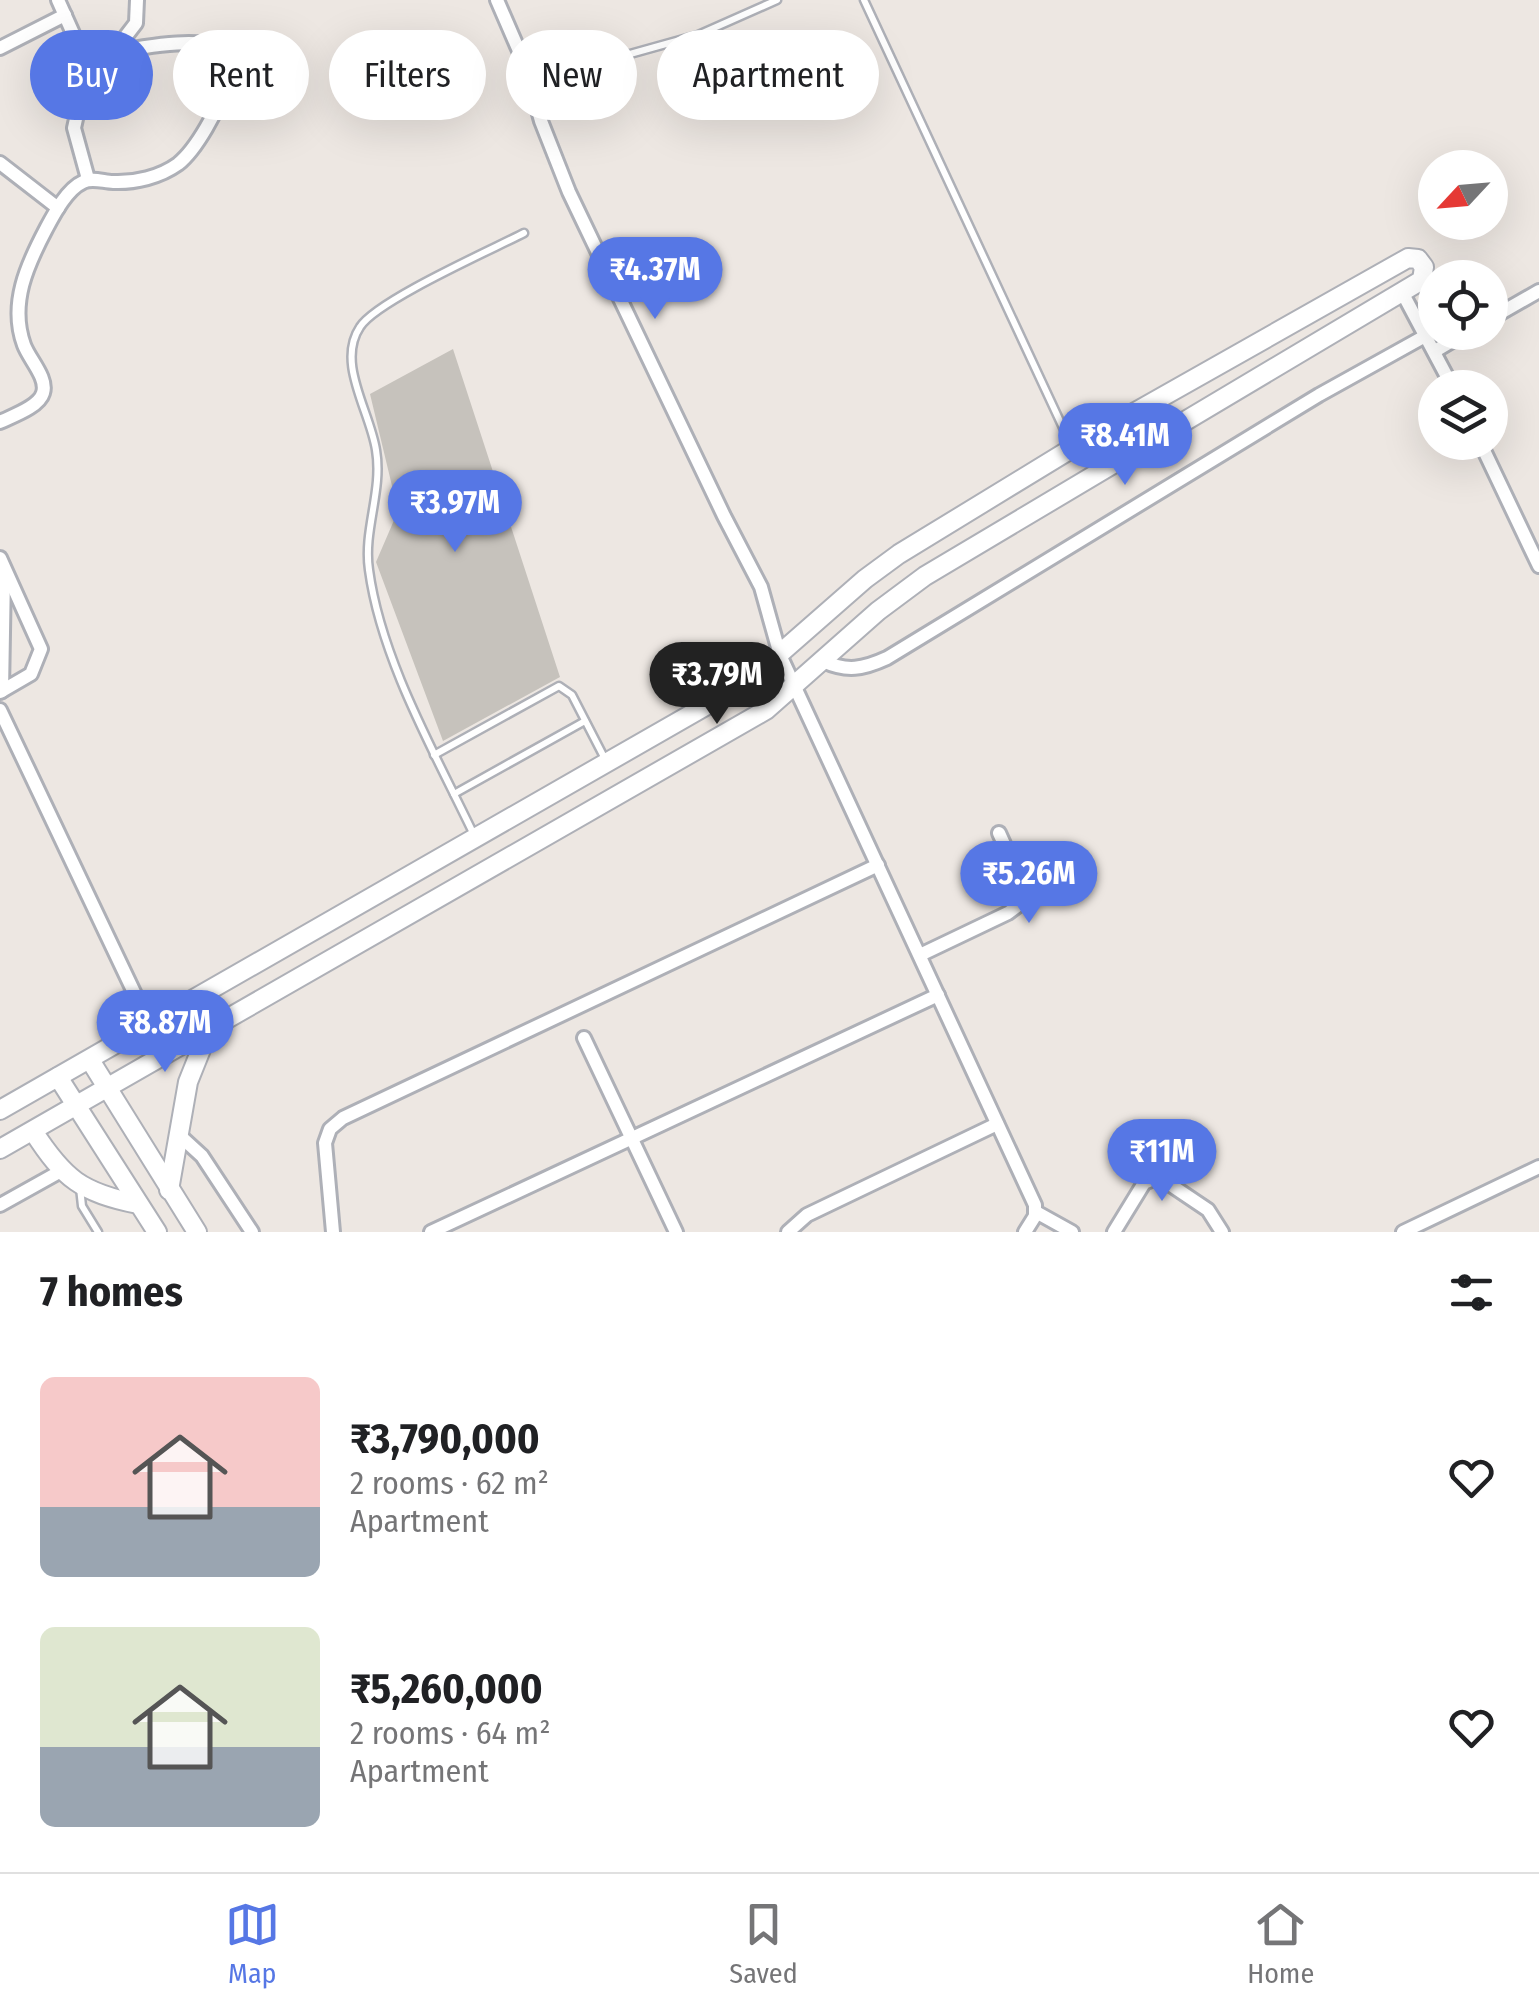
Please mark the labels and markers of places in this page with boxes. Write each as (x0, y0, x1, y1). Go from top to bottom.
pin: ₹4.37M (574, 237, 736, 322)
pin: ₹8.41M (1044, 403, 1206, 488)
pin: ₹3.97M (374, 470, 536, 555)
pin: ₹3.79M (636, 642, 798, 727)
pin: ₹5.26M (948, 841, 1110, 926)
pin: ₹8.87M (84, 990, 246, 1075)
pin: ₹11M (1103, 1119, 1221, 1204)

